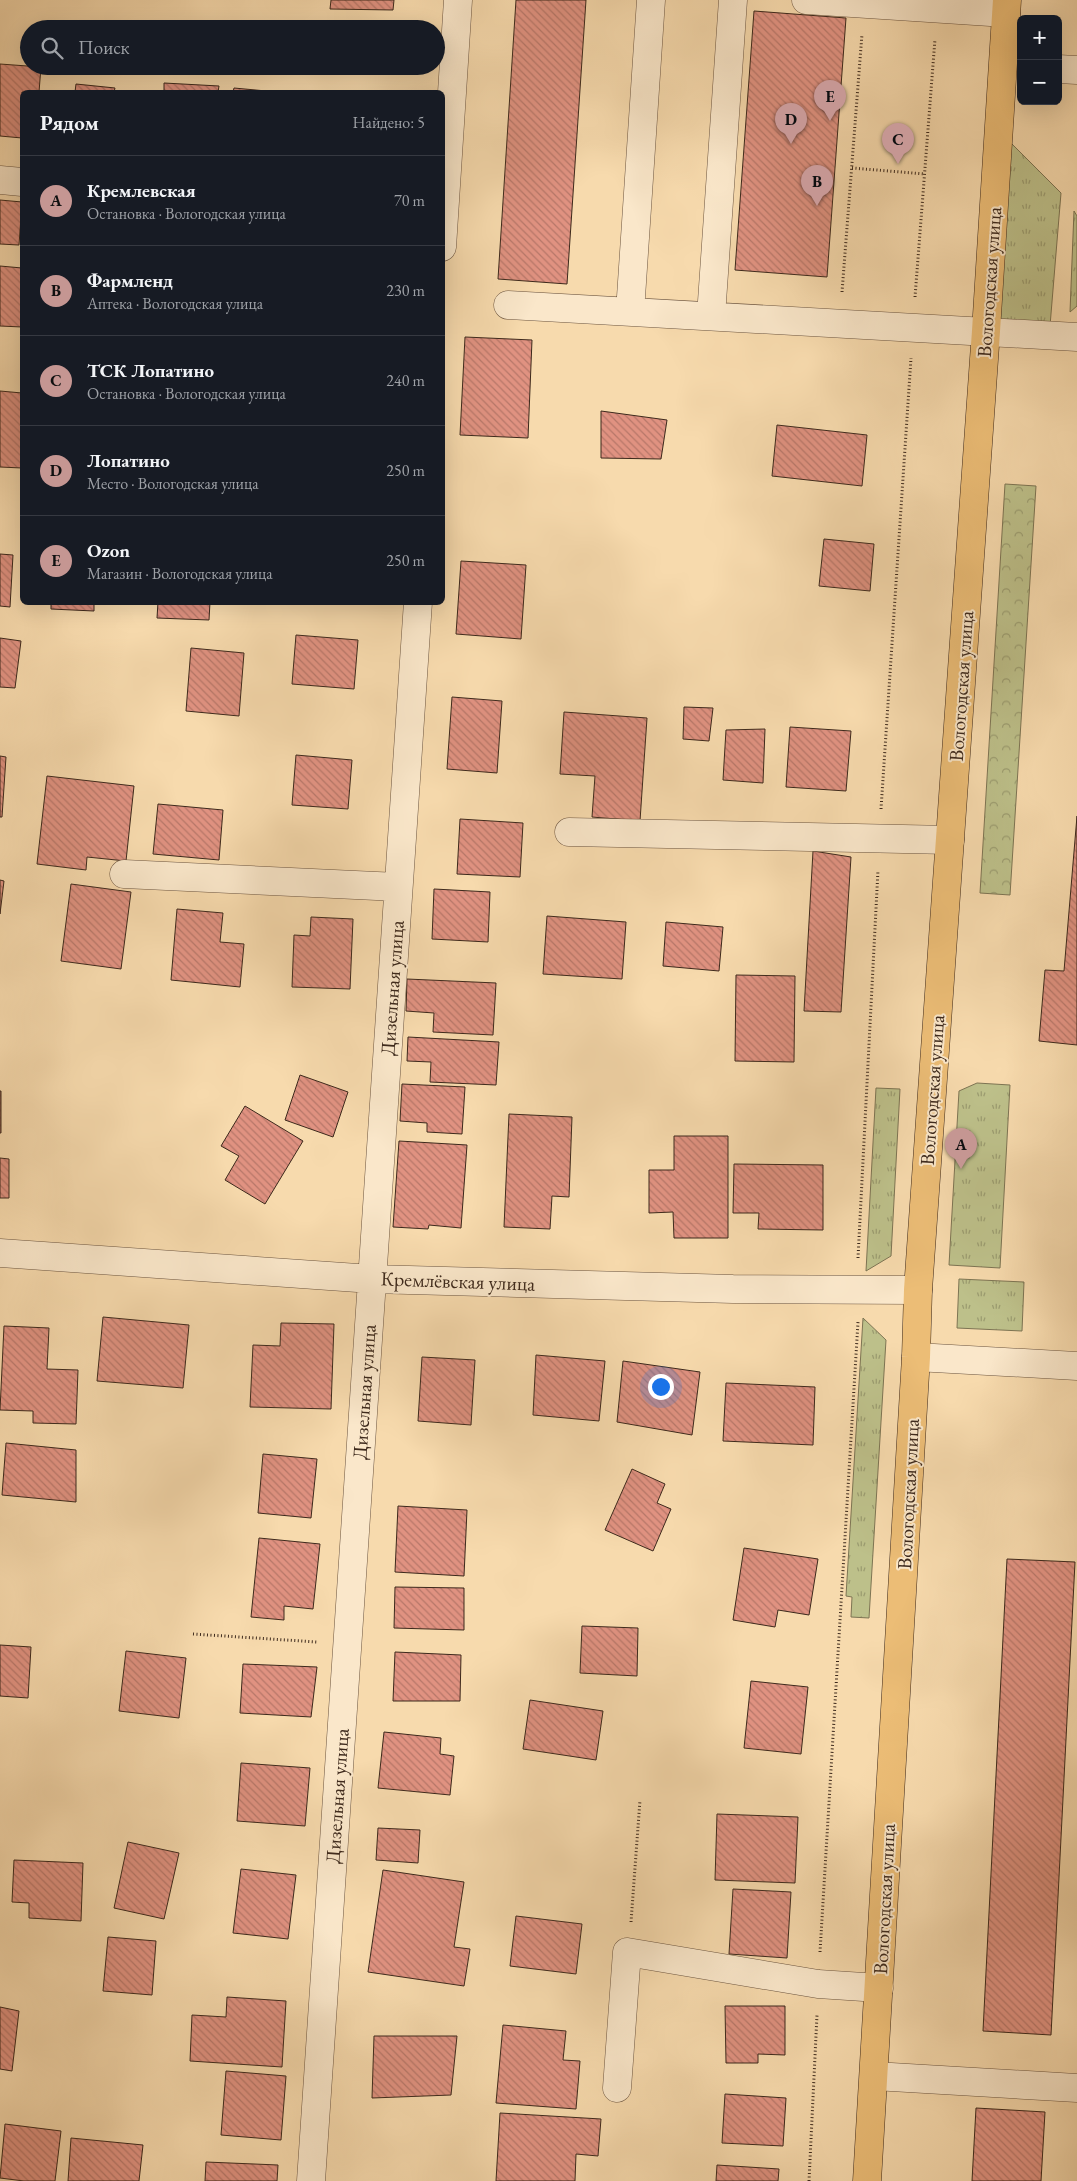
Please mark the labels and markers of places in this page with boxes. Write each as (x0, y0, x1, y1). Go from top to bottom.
pin: E (814, 80, 846, 121)
pin: D (775, 103, 807, 144)
pin: C (882, 123, 914, 164)
pin: B (801, 165, 833, 206)
pin: A (945, 1128, 977, 1169)

